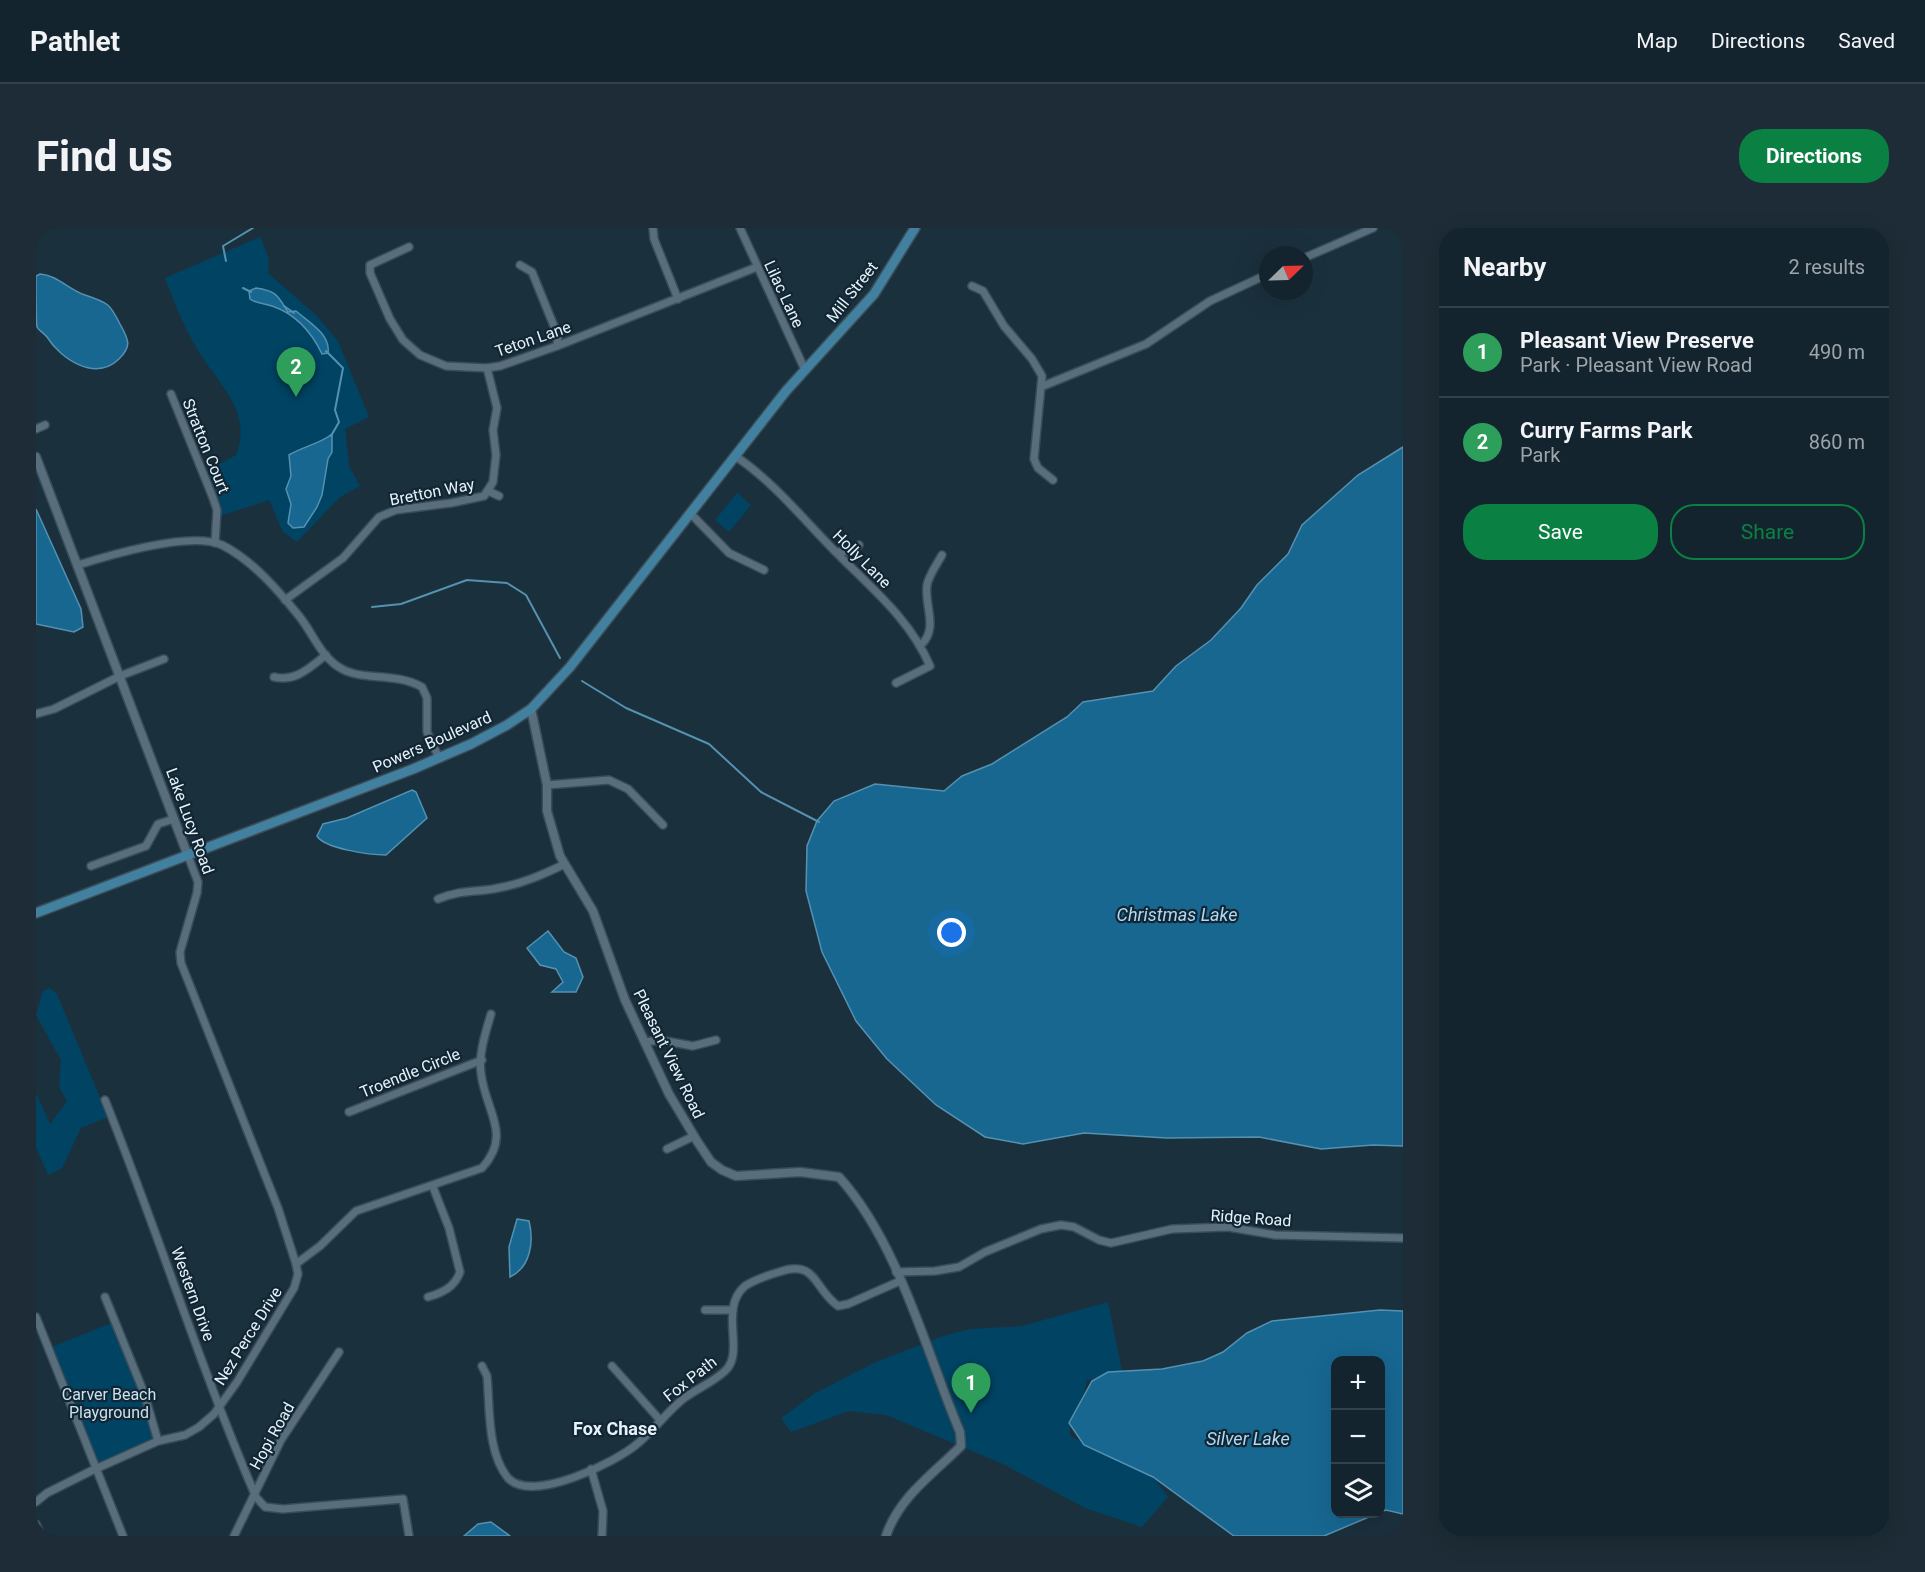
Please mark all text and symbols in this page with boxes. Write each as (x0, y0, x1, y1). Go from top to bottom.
text: Pathlet (30, 25, 120, 58)
text: Map (1636, 29, 1678, 53)
text: Directions (1711, 29, 1805, 53)
text: Saved (1838, 29, 1895, 53)
button: Directions (1739, 129, 1889, 183)
text: Find us (36, 132, 173, 181)
north arrow (1259, 246, 1313, 300)
text: Nearby (1463, 252, 1546, 282)
text: 2 results (1789, 255, 1865, 279)
street label: Lilac Lane (760, 257, 808, 331)
street label: Mill Street (822, 258, 882, 326)
street label: Teton Lane (493, 317, 573, 361)
text: Pleasant View Preserve (1520, 328, 1754, 353)
text: 1 (1477, 340, 1488, 364)
text: 490 m (1809, 340, 1865, 364)
pin: 2 (276, 348, 316, 397)
text: Park · Pleasant View Road (1520, 353, 1752, 377)
street label: Stratton Court (178, 396, 234, 496)
text: Curry Farms Park (1520, 418, 1693, 443)
text: 2 (1477, 430, 1488, 454)
text: 860 m (1809, 430, 1865, 454)
text: Park (1520, 443, 1560, 467)
street label: Bretton Way (388, 474, 476, 510)
button: Save (1463, 504, 1658, 560)
button: Share (1670, 504, 1865, 560)
street label: Holly Lane (829, 526, 895, 592)
street label: Powers Boulevard (370, 707, 494, 777)
street label: Lake Lucy Road (162, 765, 218, 877)
water label: Christmas Lake (1117, 904, 1237, 925)
your location (937, 918, 966, 947)
street label: Pleasant View Road (629, 986, 709, 1122)
street label: Troendle Circle (357, 1044, 463, 1102)
street label: Ridge Road (1210, 1206, 1292, 1230)
street label: Western Drive (167, 1244, 219, 1344)
street label: Nez Perce Drive (210, 1283, 286, 1389)
street label: Fox Path (660, 1352, 720, 1406)
map controls (1331, 1356, 1385, 1518)
button: + (1331, 1356, 1385, 1410)
pin: 1 (952, 1364, 990, 1413)
park label: Carver Beach Playground (62, 1385, 156, 1422)
street label: Hopi Road (246, 1399, 298, 1473)
button: − (1331, 1410, 1385, 1464)
district label: Fox Chase (573, 1418, 657, 1439)
water label: Silver Lake (1206, 1428, 1290, 1449)
button: layers (1331, 1464, 1385, 1518)

